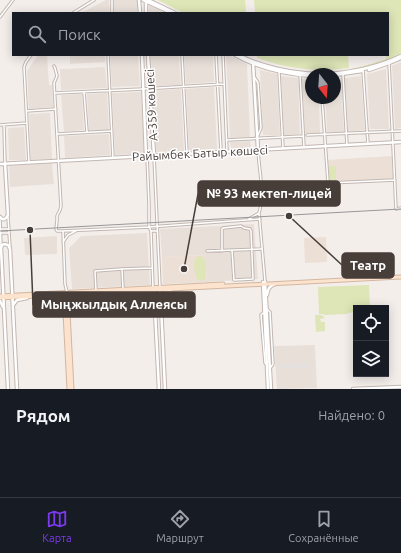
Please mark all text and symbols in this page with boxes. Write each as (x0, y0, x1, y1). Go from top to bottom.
search box (12, 12, 389, 56)
icon: search (26, 23, 48, 45)
text: Поиск (58, 26, 101, 43)
north arrow (305, 68, 341, 104)
street label: А-359 көшесі (143, 69, 159, 141)
street label: Райымбек Батыр көшесі (132, 143, 268, 163)
callout: № 93 мектеп-лицей (198, 181, 340, 206)
text: № 93 мектеп-лицей (206, 186, 332, 200)
callout: Театр (342, 253, 394, 278)
text: Театр (350, 258, 386, 272)
callout: Мыңжылдық Аллеясы (33, 292, 195, 317)
text: Мыңжылдық Аллеясы (41, 297, 187, 311)
map controls (353, 305, 389, 377)
button: locate (353, 305, 389, 341)
button: layers (353, 341, 389, 377)
text: Рядом (16, 406, 71, 425)
text: Найдено: 0 (318, 408, 385, 422)
tab: Карта (42, 508, 72, 544)
tab: Маршрут (156, 508, 204, 544)
tab: Сохранённые (288, 508, 359, 544)

